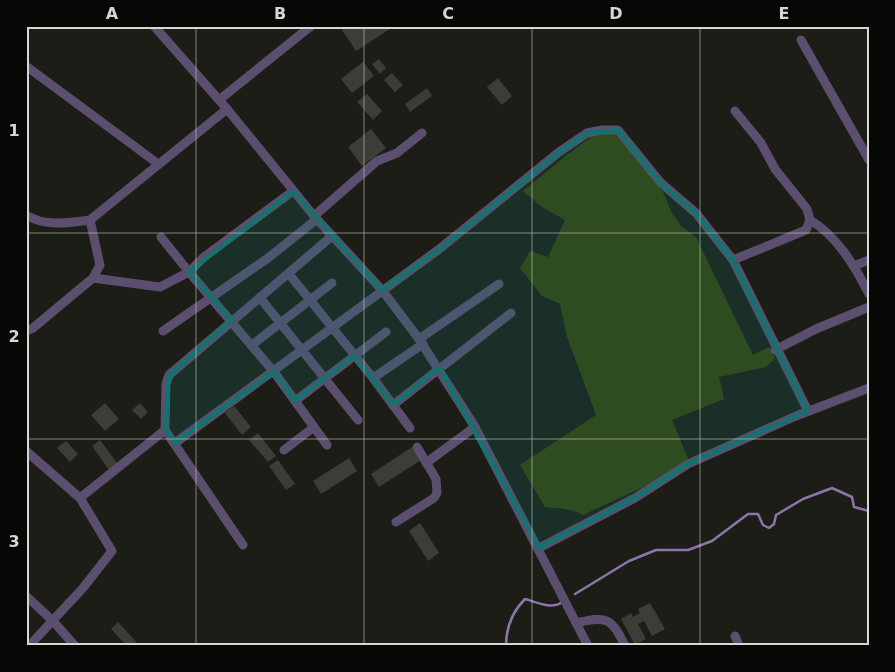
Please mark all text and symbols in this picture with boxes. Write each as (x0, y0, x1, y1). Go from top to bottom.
text: A (106, 4, 119, 23)
text: B (274, 4, 286, 23)
text: C (442, 4, 454, 23)
text: D (609, 4, 623, 23)
text: E (779, 4, 789, 23)
text: 1 (8, 121, 20, 140)
text: 2 (8, 327, 20, 346)
text: 3 (8, 532, 20, 551)

